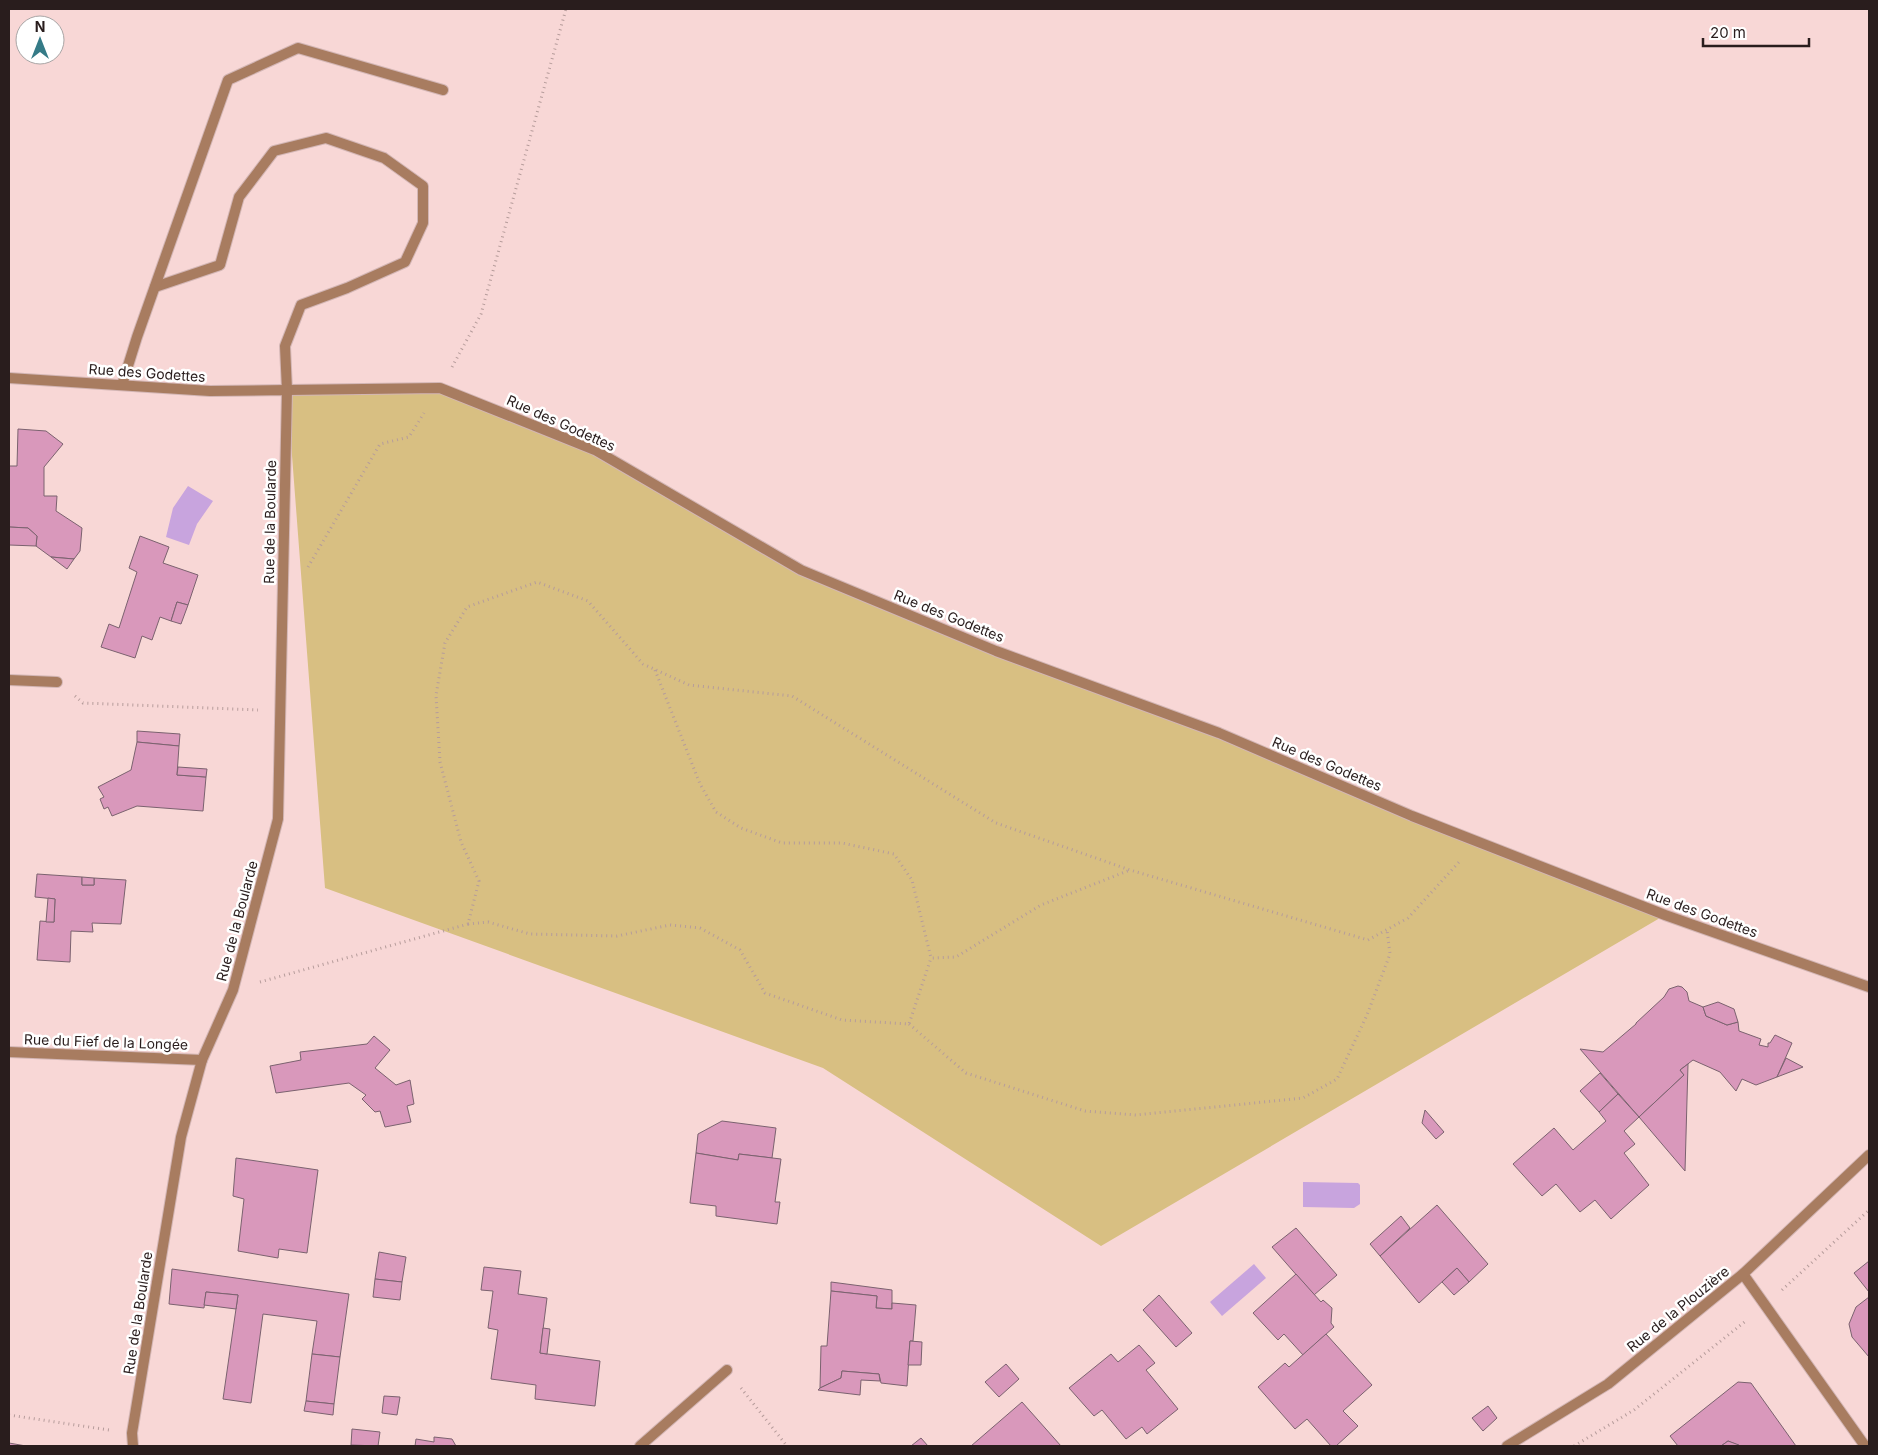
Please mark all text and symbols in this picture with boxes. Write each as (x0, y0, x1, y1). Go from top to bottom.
north arrow (15, 15, 65, 65)
scale bar (1703, 15, 1809, 47)
text: N (35, 18, 45, 35)
text: 20 m (1710, 23, 1746, 42)
street label: Rue des Godettes (88, 360, 206, 385)
street label: Rue des Godettes (504, 391, 618, 454)
street label: Rue de la Boularde (260, 460, 279, 584)
street label: Rue des Godettes (892, 586, 1007, 645)
street label: Rue des Godettes (1270, 733, 1384, 794)
street label: Rue de la Boularde (212, 859, 261, 983)
street label: Rue des Godettes (1644, 884, 1760, 941)
street label: Rue du Fief de la Longée (24, 1030, 188, 1053)
street label: Rue de la Boularde (119, 1250, 156, 1376)
street label: Rue de la Plouzière (1623, 1262, 1732, 1355)

